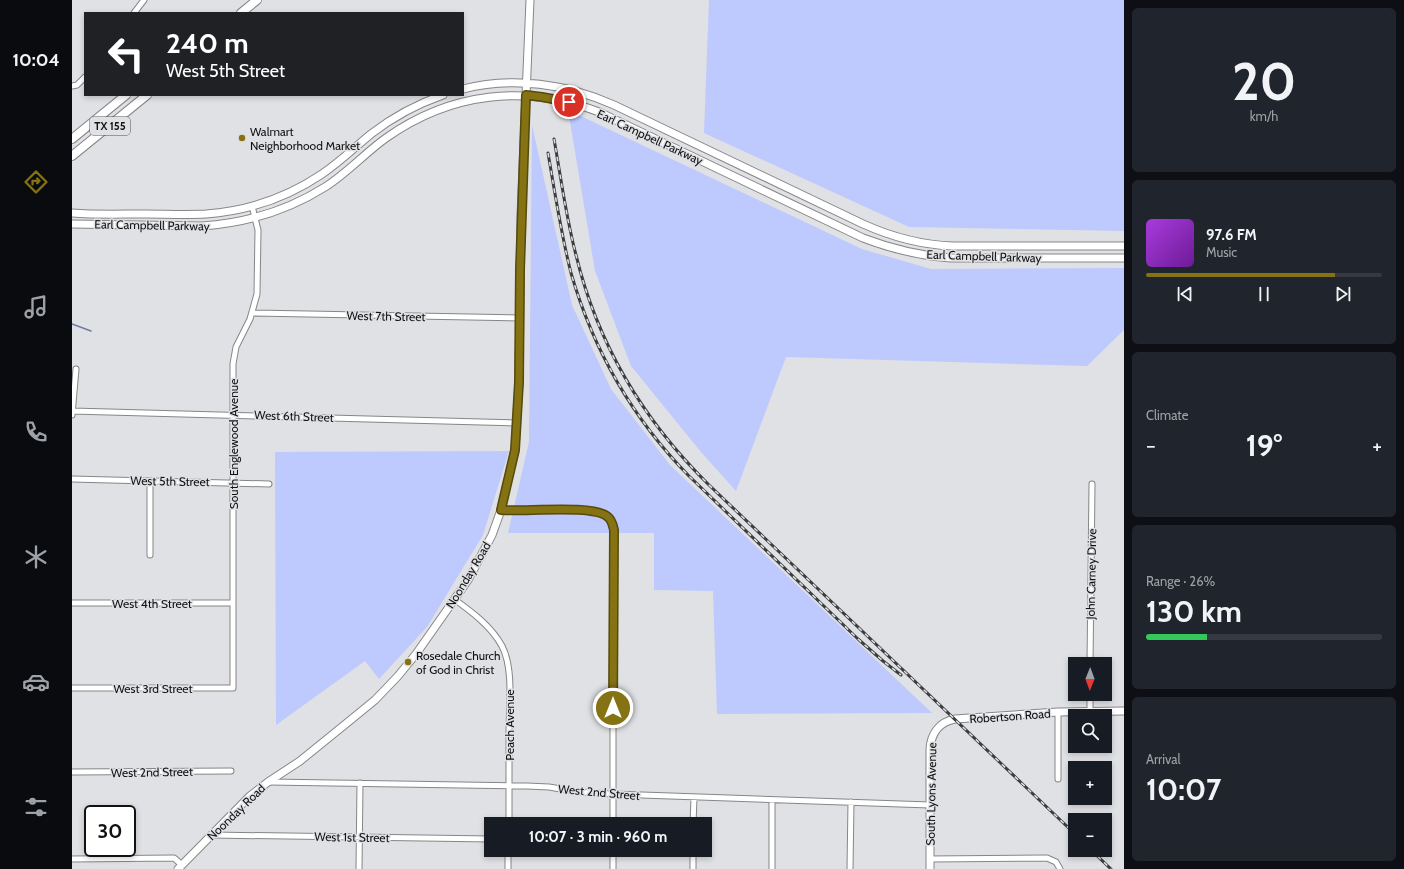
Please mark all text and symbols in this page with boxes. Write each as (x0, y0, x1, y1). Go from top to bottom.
text: 240 m (166, 26, 249, 60)
icon: left (100, 28, 152, 80)
text: 10:04 (12, 49, 60, 71)
text: 20 (1232, 50, 1296, 113)
text: West 5th Street (166, 60, 285, 82)
pin (552, 85, 586, 119)
icon: arrive (558, 91, 580, 113)
street label: Earl Campbell Parkway (595, 106, 705, 168)
text: km/h (1250, 108, 1278, 124)
road number: TX 155 (90, 117, 130, 135)
place label: Walmart Neighborhood Market (250, 124, 360, 153)
marker: Walmart Neighborhood Market (237, 133, 247, 143)
icon: directions (22, 168, 50, 196)
street label: Earl Campbell Parkway (94, 216, 210, 234)
text: 97.6 FM (1206, 226, 1257, 244)
text: Music (1206, 244, 1237, 260)
street label: Earl Campbell Parkway (926, 246, 1042, 266)
icon: previous (1174, 283, 1196, 305)
icon: pause (1253, 283, 1275, 305)
icon: next (1332, 283, 1354, 305)
icon: music (22, 293, 50, 321)
street label: West 7th Street (346, 308, 426, 324)
street label: South Englewood Avenue (226, 379, 241, 509)
street label: West 6th Street (254, 407, 334, 425)
text: Climate (1146, 407, 1188, 423)
icon: phone (22, 418, 50, 446)
text: 19° (1246, 427, 1282, 464)
text: − (1146, 432, 1156, 459)
text: + (1372, 432, 1382, 459)
street label: West 5th Street (130, 473, 210, 489)
street label: John Carney Drive (1083, 528, 1099, 621)
street label: Noonday Road (442, 539, 494, 611)
icon: climate (22, 543, 50, 571)
text: Range · 26% (1146, 573, 1215, 589)
text: 130 km (1146, 593, 1242, 630)
street label: West 4th Street (112, 596, 192, 611)
place label: Rosedale Church of God in Christ (416, 648, 501, 677)
marker: Rosedale Church of God in Christ (403, 657, 413, 667)
north arrow (1068, 657, 1112, 701)
map controls (1068, 657, 1112, 857)
icon: car (22, 668, 50, 696)
street label: West 3rd Street (113, 681, 193, 696)
position arrow (592, 687, 634, 729)
street label: Peach Avenue (502, 689, 517, 761)
street label: Robertson Road (969, 706, 1051, 726)
button: search (1068, 709, 1112, 753)
street label: South Lyons Avenue (923, 742, 939, 846)
text: Arrival (1146, 751, 1181, 767)
button: + (1068, 761, 1112, 805)
street label: West 2nd Street (111, 764, 193, 780)
text: 10:07 (1146, 771, 1221, 808)
street label: Noonday Road (204, 780, 268, 844)
street label: West 2nd Street (558, 781, 640, 803)
icon: filters (22, 793, 50, 821)
speed limit sign: 30 (84, 805, 136, 857)
button: − (1068, 813, 1112, 857)
text: 10:07 · 3 min · 960 m (529, 828, 667, 846)
street label: West 1st Street (314, 829, 390, 845)

